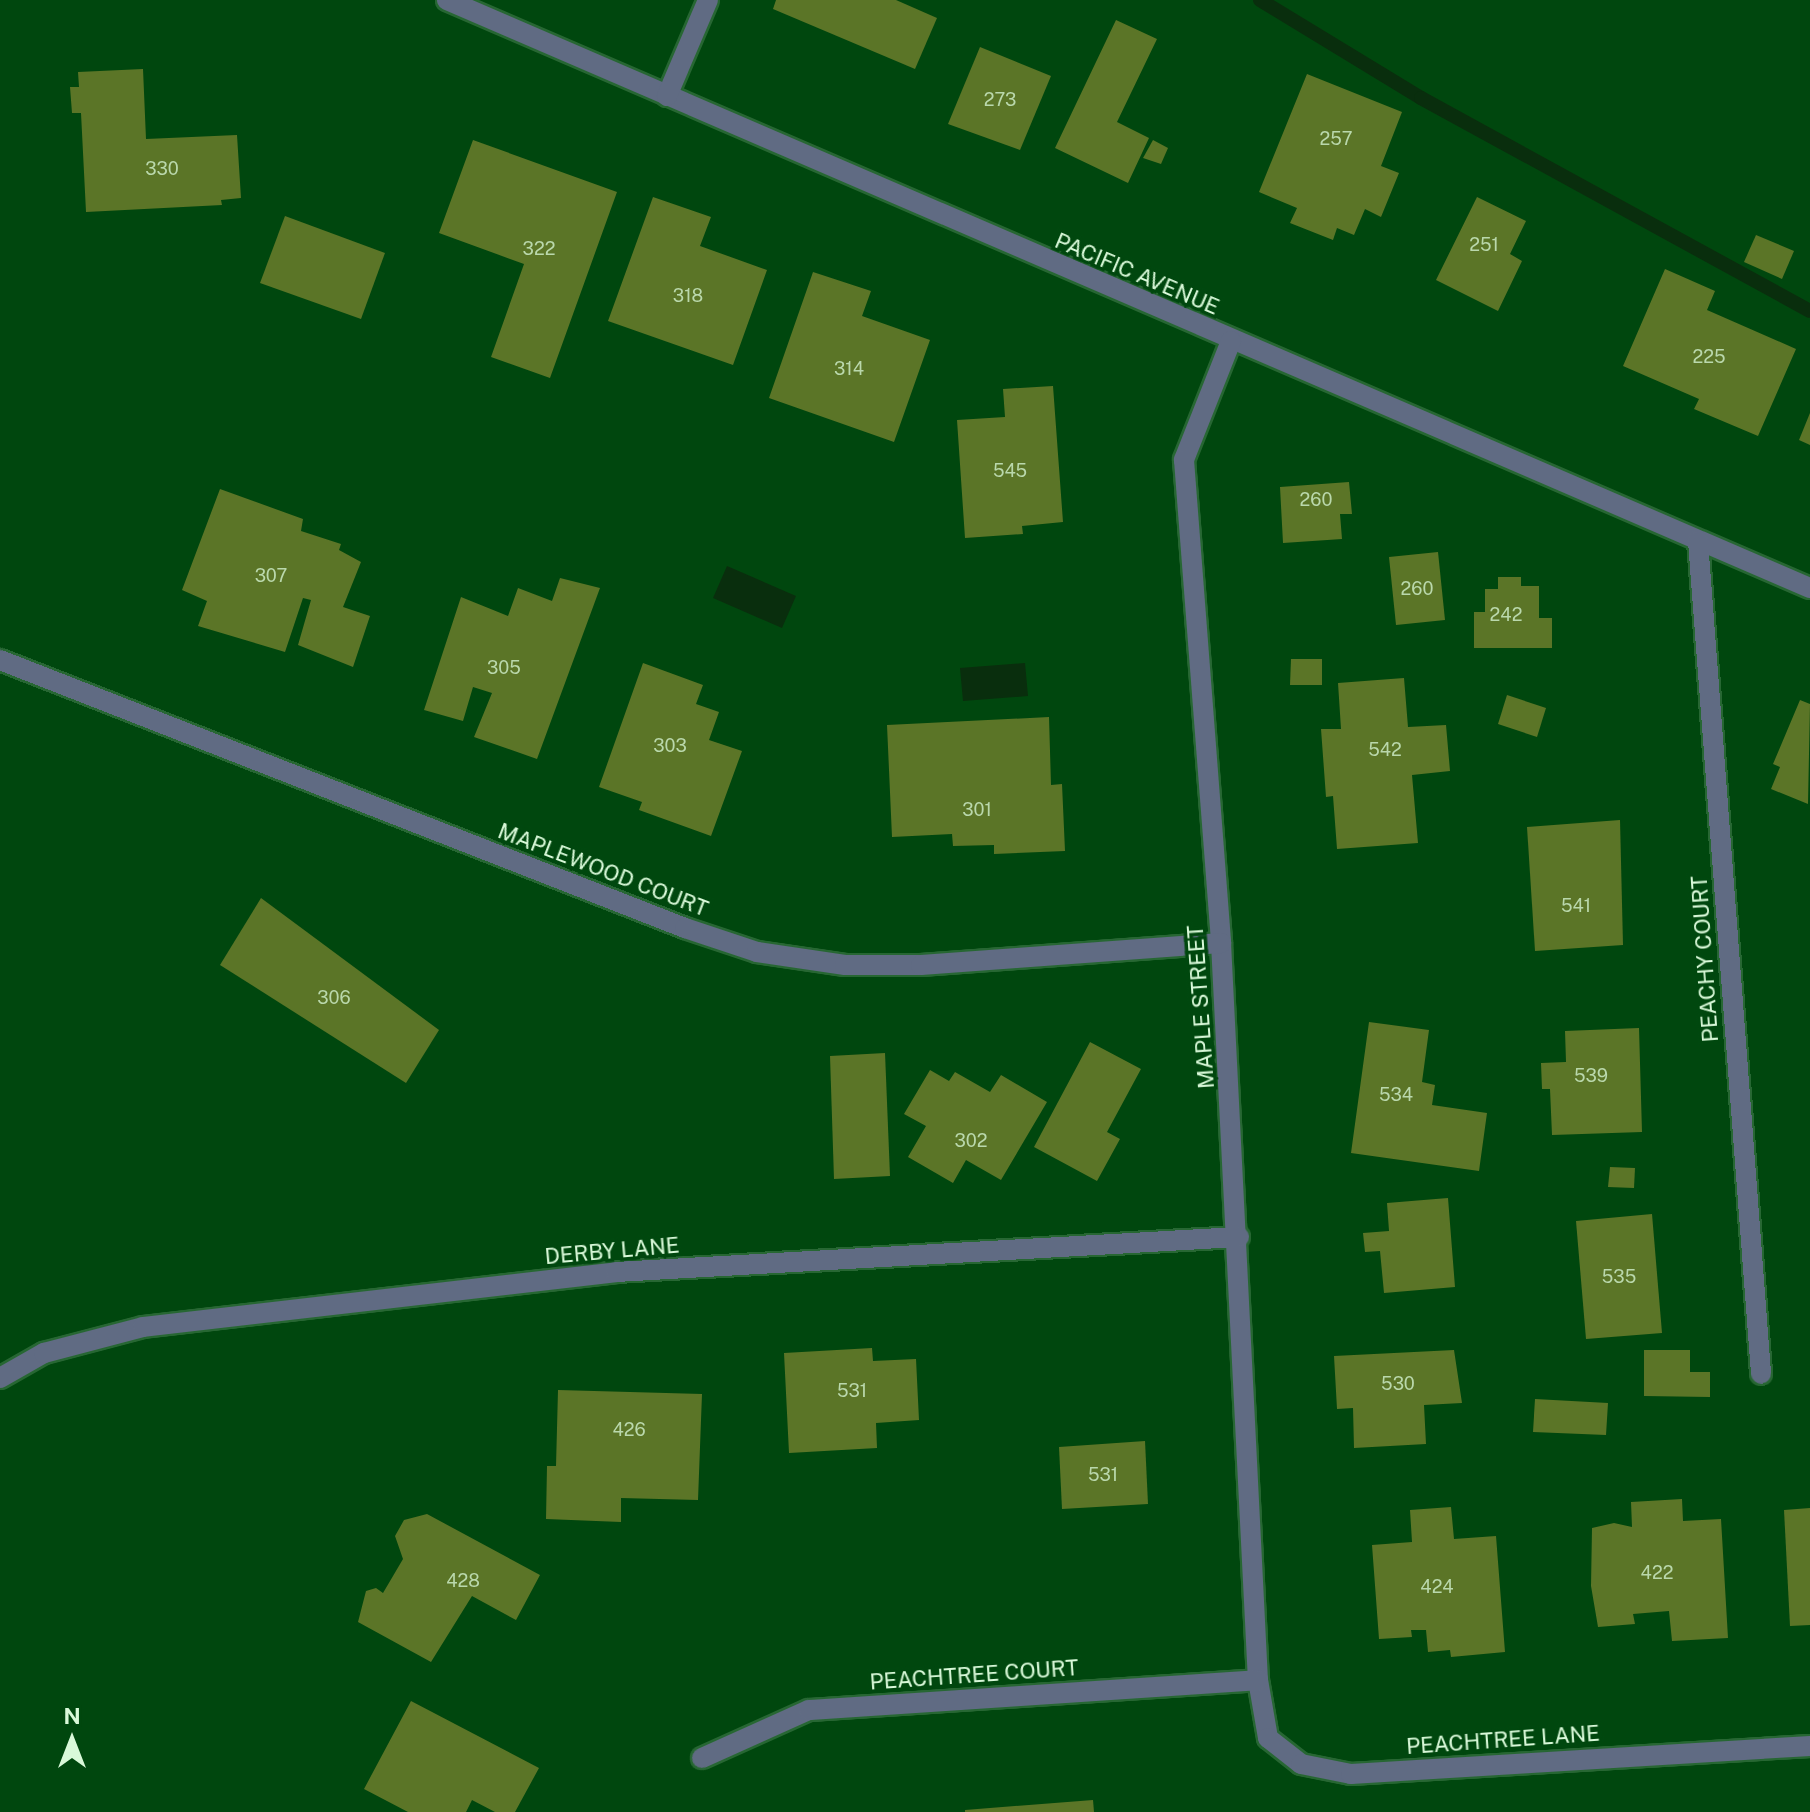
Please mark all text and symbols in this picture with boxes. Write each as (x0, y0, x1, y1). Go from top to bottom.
house number: 273 (984, 89, 1016, 111)
house number: 257 (1319, 128, 1353, 150)
house number: 330 (145, 158, 179, 180)
street label: PACIFIC AVENUE (1051, 227, 1223, 321)
house number: 251 (1469, 234, 1499, 256)
house number: 322 (523, 238, 555, 260)
house number: 318 (673, 285, 703, 307)
house number: 225 (1693, 346, 1725, 368)
house number: 314 (834, 358, 864, 380)
house number: 545 (993, 460, 1027, 482)
house number: 260 (1300, 489, 1332, 511)
house number: 307 (255, 565, 287, 587)
house number: 260 (1401, 578, 1433, 600)
house number: 242 (1490, 604, 1522, 626)
house number: 305 (487, 657, 521, 679)
house number: 303 (653, 735, 687, 757)
house number: 542 (1368, 739, 1402, 761)
house number: 301 (962, 799, 992, 821)
street label: MAPLEWOOD COURT (494, 818, 712, 922)
street label: PEACHY COURT (1686, 875, 1724, 1043)
house number: 541 (1561, 895, 1591, 917)
street label: MAPLE STREET (1182, 924, 1220, 1090)
house number: 306 (317, 987, 351, 1009)
house number: 539 (1574, 1065, 1608, 1087)
house number: 534 (1379, 1084, 1413, 1106)
house number: 302 (955, 1130, 987, 1152)
street label: DERBY LANE (543, 1232, 681, 1270)
house number: 535 (1602, 1266, 1636, 1288)
house number: 530 (1381, 1373, 1415, 1395)
house number: 531 (837, 1380, 867, 1402)
house number: 426 (612, 1419, 646, 1441)
house number: 531 (1088, 1464, 1118, 1486)
house number: 422 (1641, 1562, 1673, 1584)
house number: 428 (446, 1570, 480, 1592)
house number: 424 (1420, 1576, 1454, 1598)
street label: PEACHTREE COURT (869, 1655, 1079, 1695)
north arrow (32, 1700, 112, 1780)
text: N (63, 1703, 81, 1729)
street label: PEACHTREE LANE (1405, 1720, 1601, 1760)

